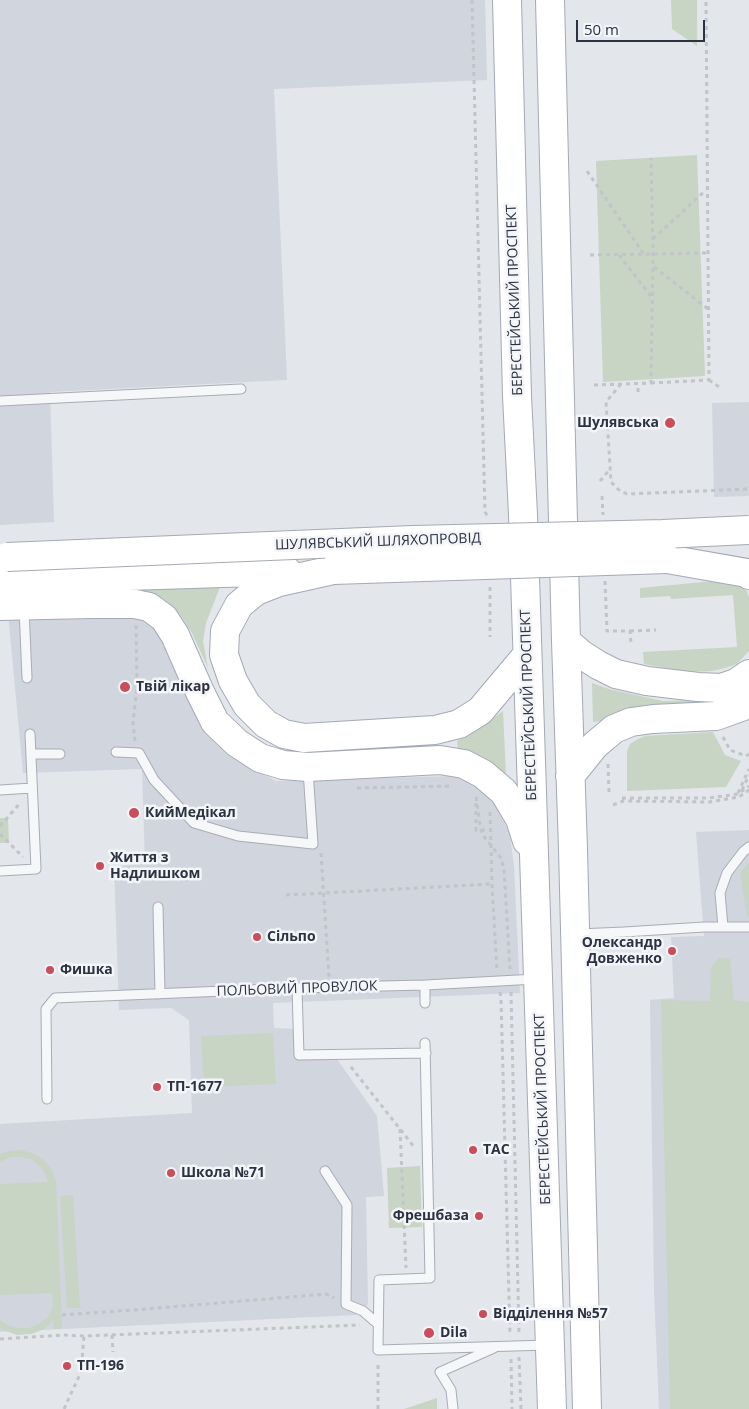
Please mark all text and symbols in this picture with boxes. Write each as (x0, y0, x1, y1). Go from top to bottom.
scale bar (579, 10, 708, 42)
text: 50 m (584, 19, 619, 39)
street label: БЕРЕСТЕЙСЬКИЙ ПРОСПЕКТ (503, 204, 527, 396)
place label: Шулявська (577, 415, 659, 431)
marker: Шулявська (663, 416, 677, 430)
street label: ШУЛЯВСЬКИЙ ШЛЯХОПРОВІД (275, 530, 481, 554)
street label: БЕРЕСТЕЙСЬКИЙ ПРОСПЕКТ (517, 609, 541, 801)
place label: Твій лікар (136, 679, 210, 695)
marker: Твій лікар (118, 680, 132, 694)
place label: КийМедікал (145, 805, 236, 821)
marker: КийМедікал (127, 806, 141, 820)
place label: Життя з Надлишком (110, 850, 200, 882)
marker: Життя з Надлишком (94, 860, 106, 872)
place label: Сільпо (267, 929, 316, 945)
marker: Сільпо (251, 931, 263, 943)
place label: Олександр Довженко (582, 935, 662, 968)
marker: Олександр Довженко (666, 945, 678, 957)
place label: Фишка (60, 962, 113, 978)
marker: Фишка (44, 964, 56, 976)
street label: ПОЛЬОВИЙ ПРОВУЛОК (216, 978, 378, 1000)
street label: БЕРЕСТЕЙСЬКИЙ ПРОСПЕКТ (531, 1013, 555, 1205)
place label: ТП-1677 (167, 1079, 222, 1095)
marker: ТП-1677 (151, 1081, 163, 1093)
place label: ТАС (483, 1142, 510, 1158)
marker: ТАС (467, 1144, 479, 1156)
place label: Школа №71 (181, 1165, 265, 1181)
marker: Школа №71 (165, 1167, 177, 1179)
place label: Фрешбаза (393, 1208, 469, 1224)
marker: Фрешбаза (473, 1210, 485, 1222)
place label: Відділення №57 (493, 1306, 608, 1322)
marker: Відділення №57 (477, 1308, 489, 1320)
place label: Dila (440, 1325, 467, 1341)
marker: Dila (422, 1326, 436, 1340)
place label: ТП-196 (77, 1358, 124, 1374)
marker: ТП-196 (61, 1360, 73, 1372)

